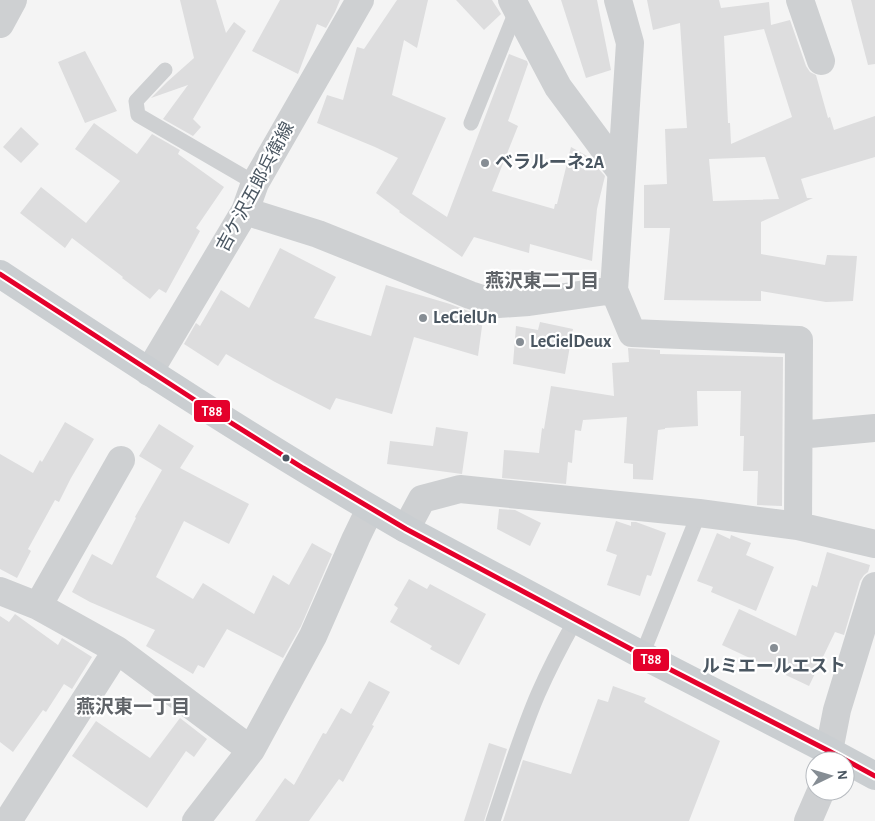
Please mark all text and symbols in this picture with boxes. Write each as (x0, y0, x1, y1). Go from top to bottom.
street label: 吉ケ沢五郎兵衛線 (212, 118, 298, 255)
place label: ベラルーネ2A (495, 153, 604, 172)
marker: ベラルーネ2A (479, 157, 491, 169)
district label: 燕沢東二丁目 (485, 271, 599, 291)
place label: LeCielUn (433, 309, 497, 327)
marker: LeCielUn (417, 312, 429, 324)
place label: LeCielDeux (530, 333, 612, 351)
marker: LeCielDeux (514, 336, 526, 348)
line badge: T88 (193, 399, 231, 423)
text: T88 (202, 405, 223, 419)
unlabelled marker (281, 453, 291, 463)
marker: ルミエールエスト (768, 642, 780, 654)
line badge: T88 (632, 648, 670, 672)
text: T88 (641, 653, 662, 667)
place label: ルミエールエスト (702, 657, 846, 676)
district label: 燕沢東一丁目 (76, 697, 190, 717)
north arrow (805, 751, 855, 801)
text: N (835, 769, 849, 780)

